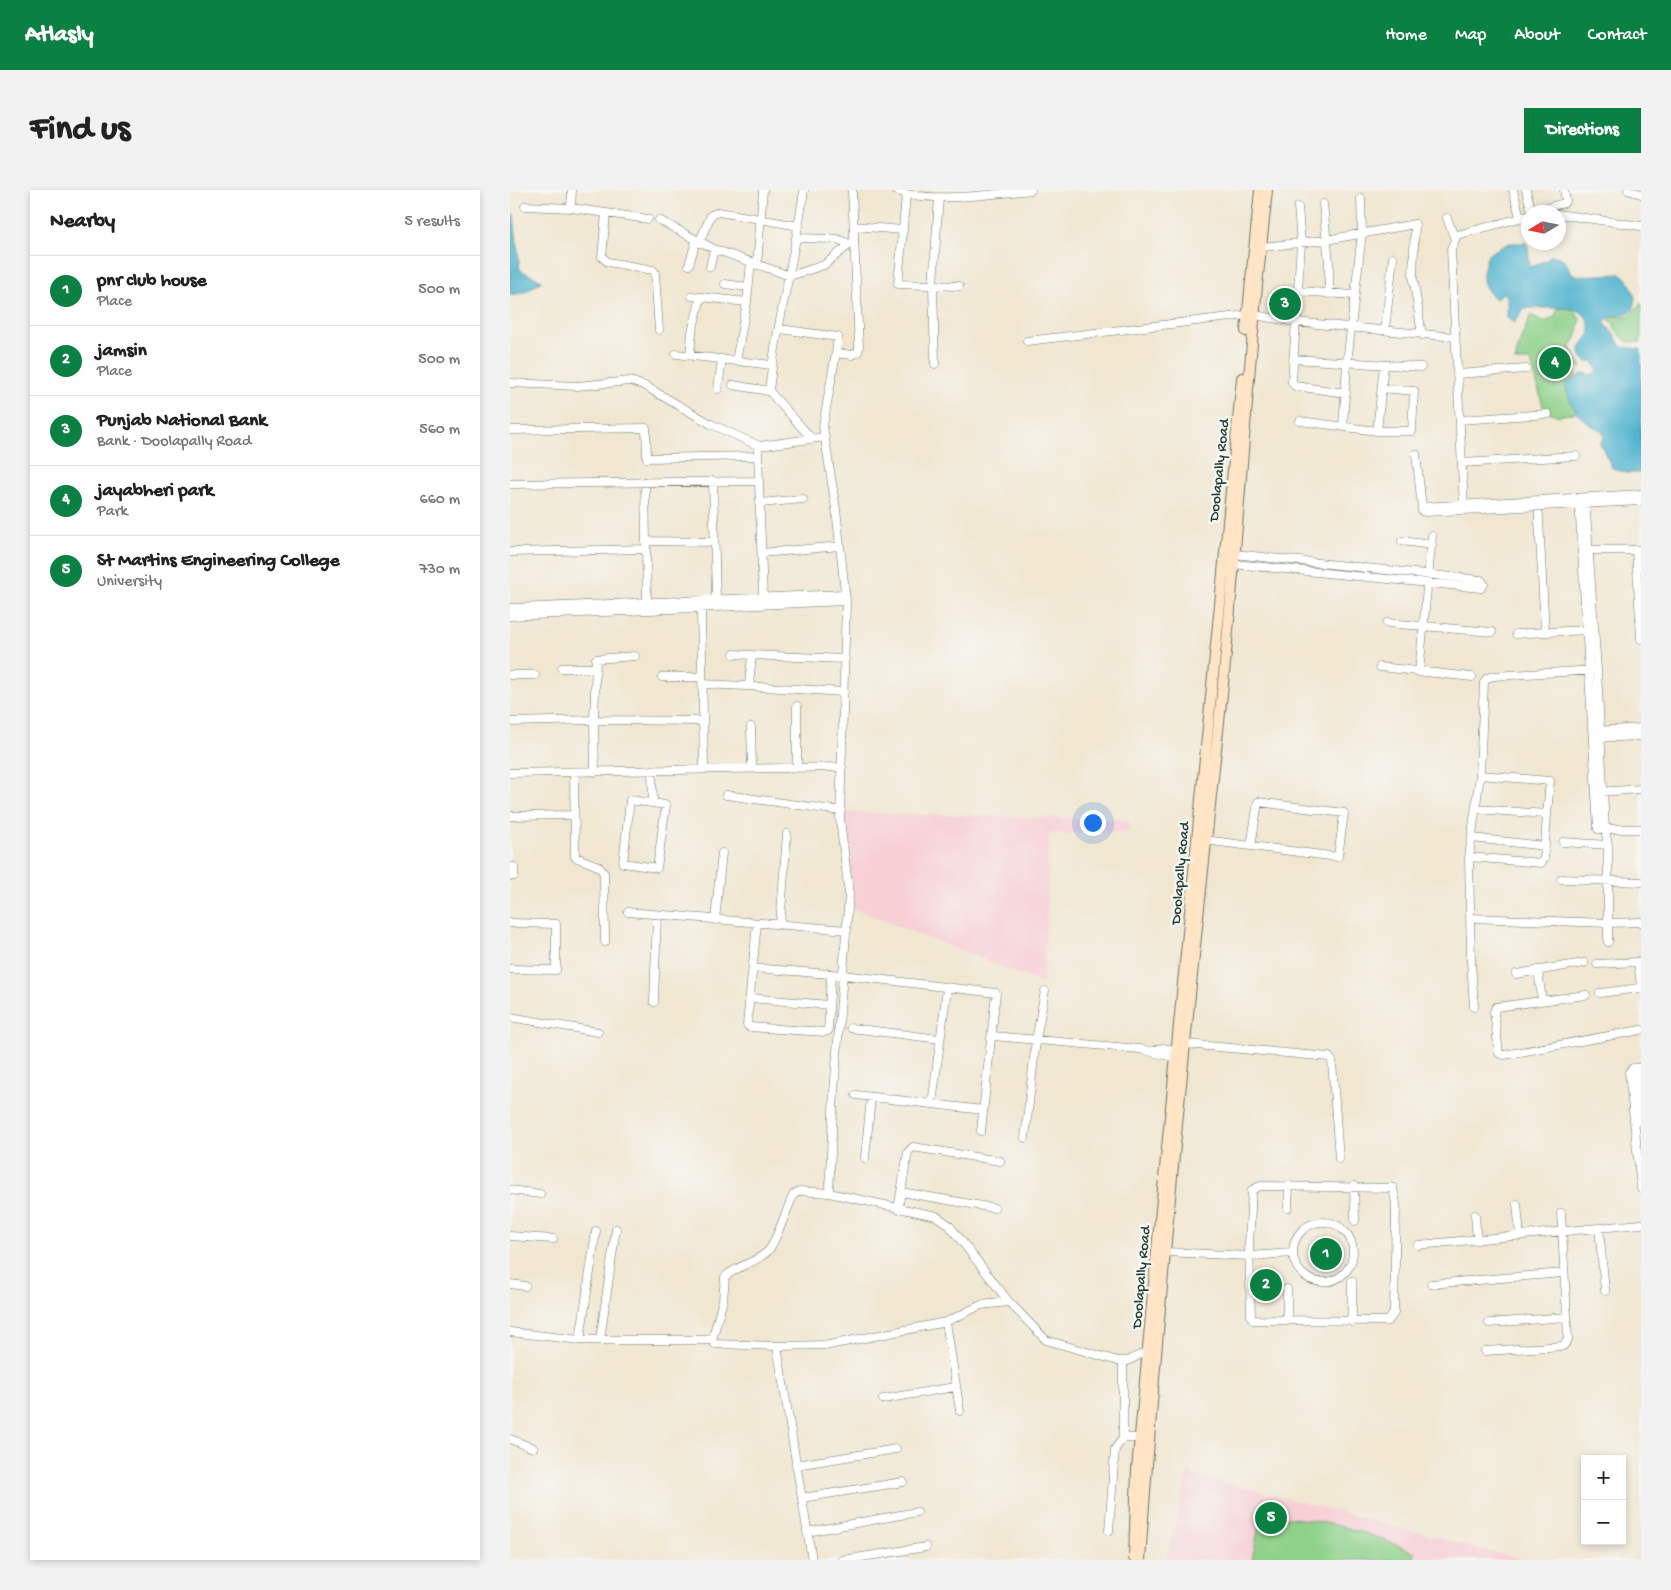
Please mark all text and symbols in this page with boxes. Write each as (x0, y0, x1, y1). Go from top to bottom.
text: Atlasly (25, 21, 94, 50)
text: Home (1385, 25, 1427, 46)
text: Map (1455, 25, 1486, 46)
text: About (1514, 25, 1560, 46)
text: Contact (1588, 25, 1646, 46)
button: Directions (1524, 108, 1641, 153)
text: Find us (30, 110, 130, 151)
north arrow (1521, 205, 1566, 250)
text: Nearby (50, 210, 115, 235)
text: 5 results (405, 213, 460, 232)
text: pnr club house (97, 270, 206, 293)
text: 1 (63, 281, 69, 300)
text: 500 m (418, 281, 460, 300)
pin: 3 (1269, 285, 1301, 323)
text: Place (97, 293, 132, 312)
text: jamsin (97, 340, 147, 363)
pin: 4 (1539, 344, 1571, 382)
text: 2 (62, 351, 70, 370)
text: 500 m (418, 351, 460, 370)
text: Place (97, 363, 132, 382)
text: Punjab National Bank (97, 410, 267, 433)
street label: Doolapally Road (1206, 417, 1234, 523)
text: 3 (62, 421, 70, 440)
text: 560 m (419, 421, 460, 440)
text: Bank · Doolapally Road (97, 433, 251, 452)
text: jayabheri park (97, 480, 213, 503)
text: 4 (62, 491, 70, 510)
text: 660 m (420, 491, 460, 510)
text: Park (97, 503, 128, 522)
text: St Martins Engineering College (97, 550, 339, 573)
text: 5 (62, 561, 70, 580)
text: 730 m (419, 561, 460, 580)
text: University (97, 573, 162, 592)
your location (1080, 810, 1106, 836)
street label: Doolapally Road (1167, 820, 1195, 926)
street label: Doolapally Road (1128, 1224, 1156, 1330)
pin: 1 (1310, 1235, 1342, 1273)
pin: 2 (1250, 1266, 1282, 1304)
map controls (1581, 1455, 1626, 1545)
button: + (1581, 1455, 1626, 1500)
pin: 5 (1255, 1499, 1287, 1537)
button: − (1581, 1500, 1626, 1545)

